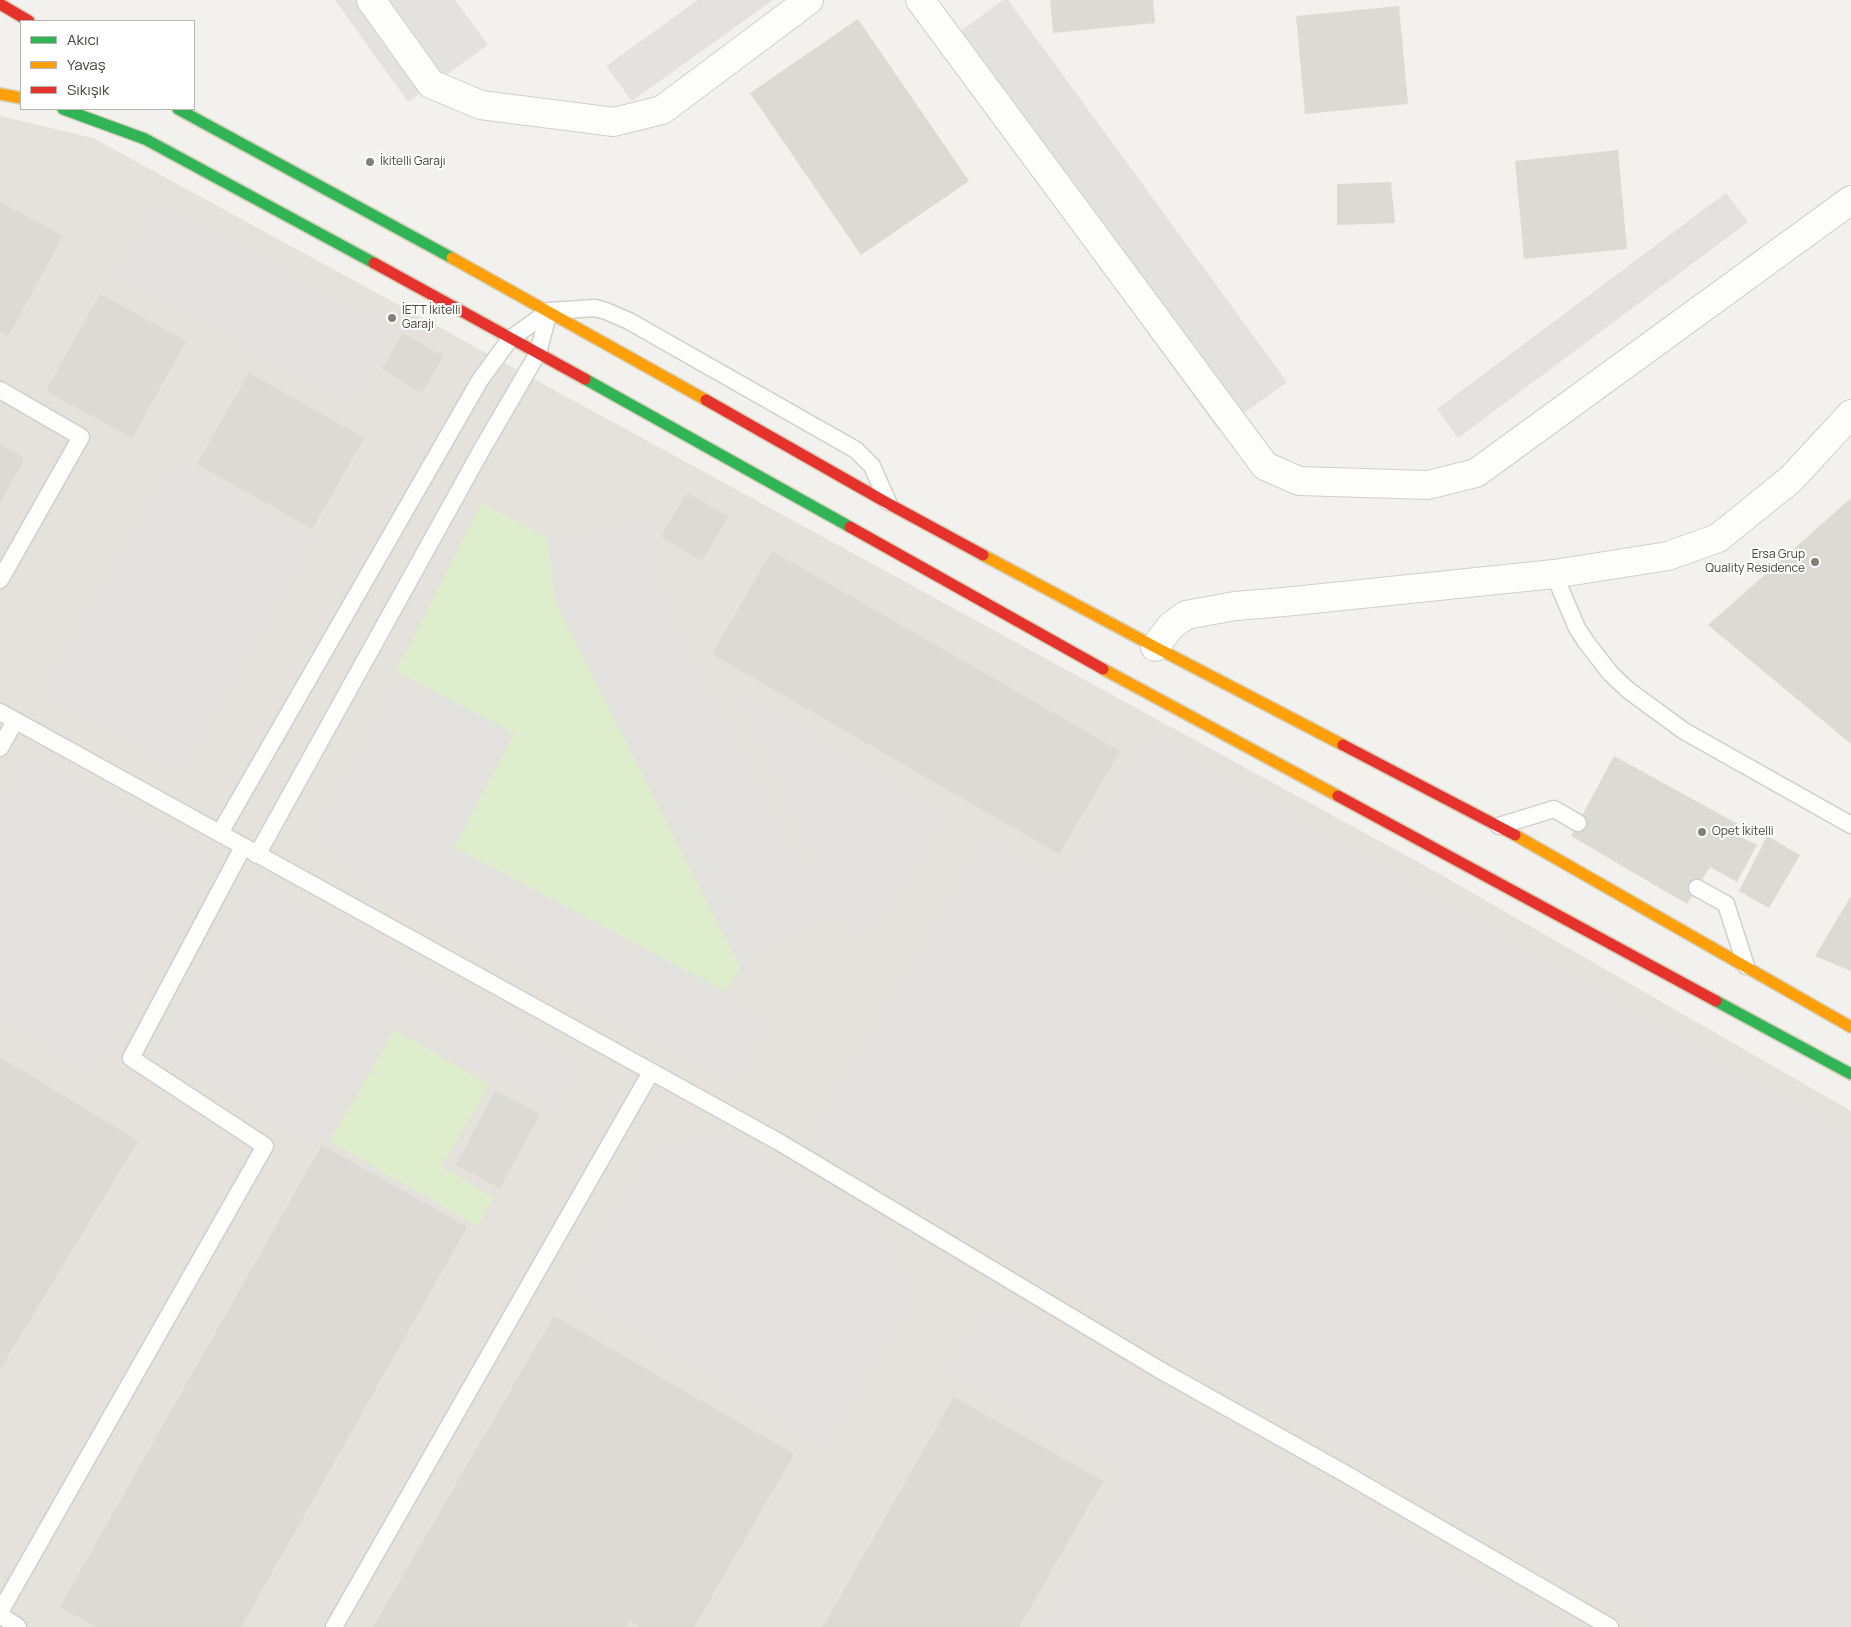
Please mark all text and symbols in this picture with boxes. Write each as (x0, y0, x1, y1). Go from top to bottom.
legend (20, 20, 195, 110)
text: Akıcı (67, 29, 99, 50)
text: Yavaş (67, 54, 106, 75)
text: Sıkışık (67, 79, 110, 100)
place label: İkitelli Garajı (380, 155, 446, 169)
marker: İkitelli Garajı (364, 156, 376, 168)
place label: İETT İkitelli Garajı (402, 304, 461, 332)
marker: İETT İkitelli Garajı (386, 312, 398, 324)
place label: Ersa Grup Quality Residence (1705, 548, 1805, 576)
marker: Ersa Grup Quality Residence (1809, 556, 1821, 568)
place label: Opet İkitelli (1712, 825, 1774, 839)
marker: Opet İkitelli (1696, 826, 1708, 838)

